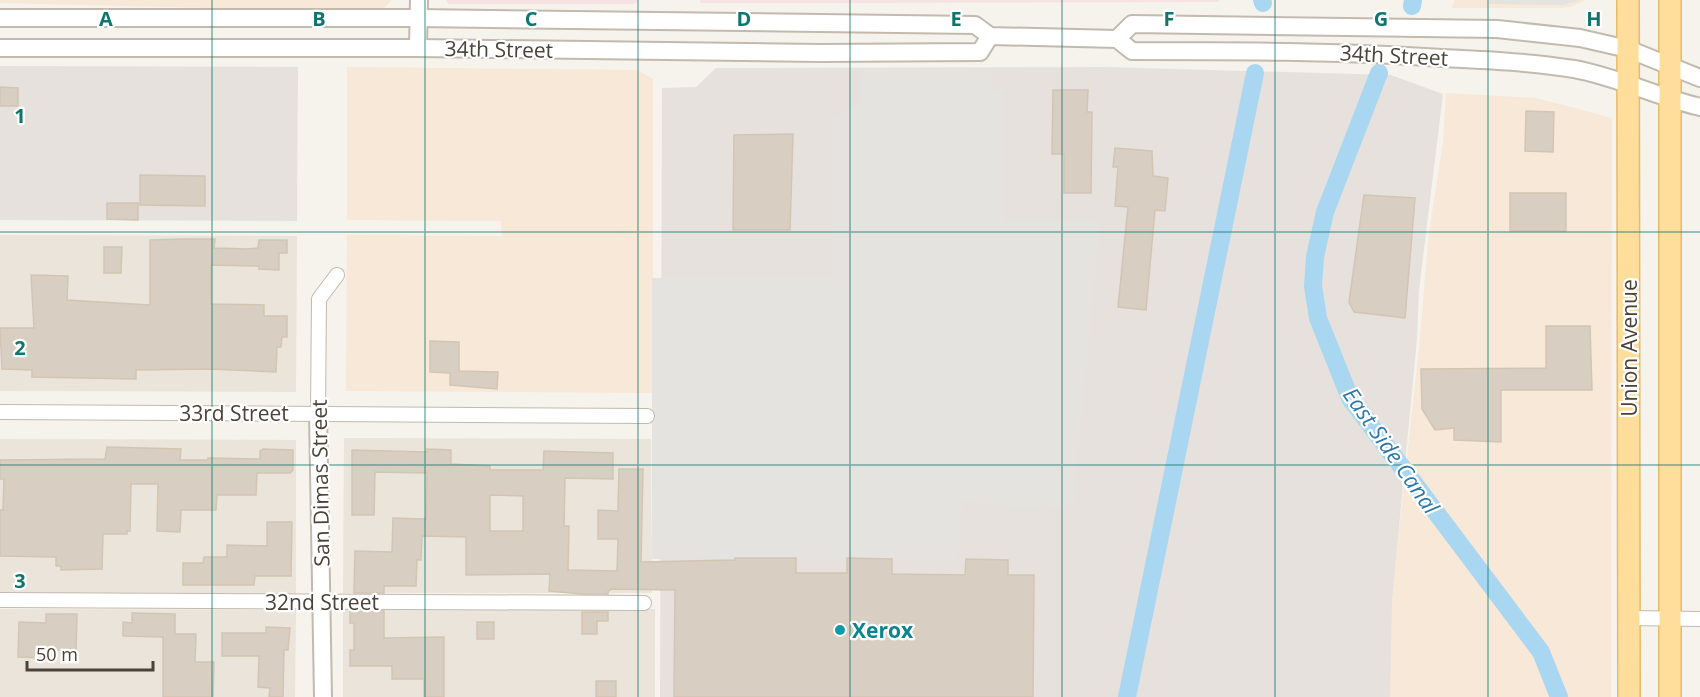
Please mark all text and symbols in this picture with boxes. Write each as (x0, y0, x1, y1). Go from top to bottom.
text: A (99, 5, 113, 32)
text: B (312, 5, 326, 32)
text: C (525, 5, 538, 32)
text: D (737, 5, 751, 32)
text: E (950, 5, 962, 32)
text: F (1164, 5, 1174, 32)
text: G (1374, 5, 1388, 32)
text: H (1586, 5, 1602, 32)
street label: 34th Street (445, 34, 553, 64)
street label: 34th Street (1339, 38, 1449, 72)
text: 1 (14, 102, 26, 129)
street label: Union Avenue (1615, 279, 1643, 417)
text: 2 (14, 334, 26, 361)
water label: East Side Canal (1337, 381, 1447, 520)
street label: 33rd Street (179, 399, 289, 427)
street label: San Dimas Street (305, 399, 335, 567)
text: 3 (14, 567, 26, 594)
street label: 32nd Street (265, 588, 379, 616)
place label: Xerox (852, 616, 914, 644)
marker: Xerox (833, 623, 847, 637)
scale bar (27, 634, 153, 672)
text: 50 m (36, 642, 78, 666)

